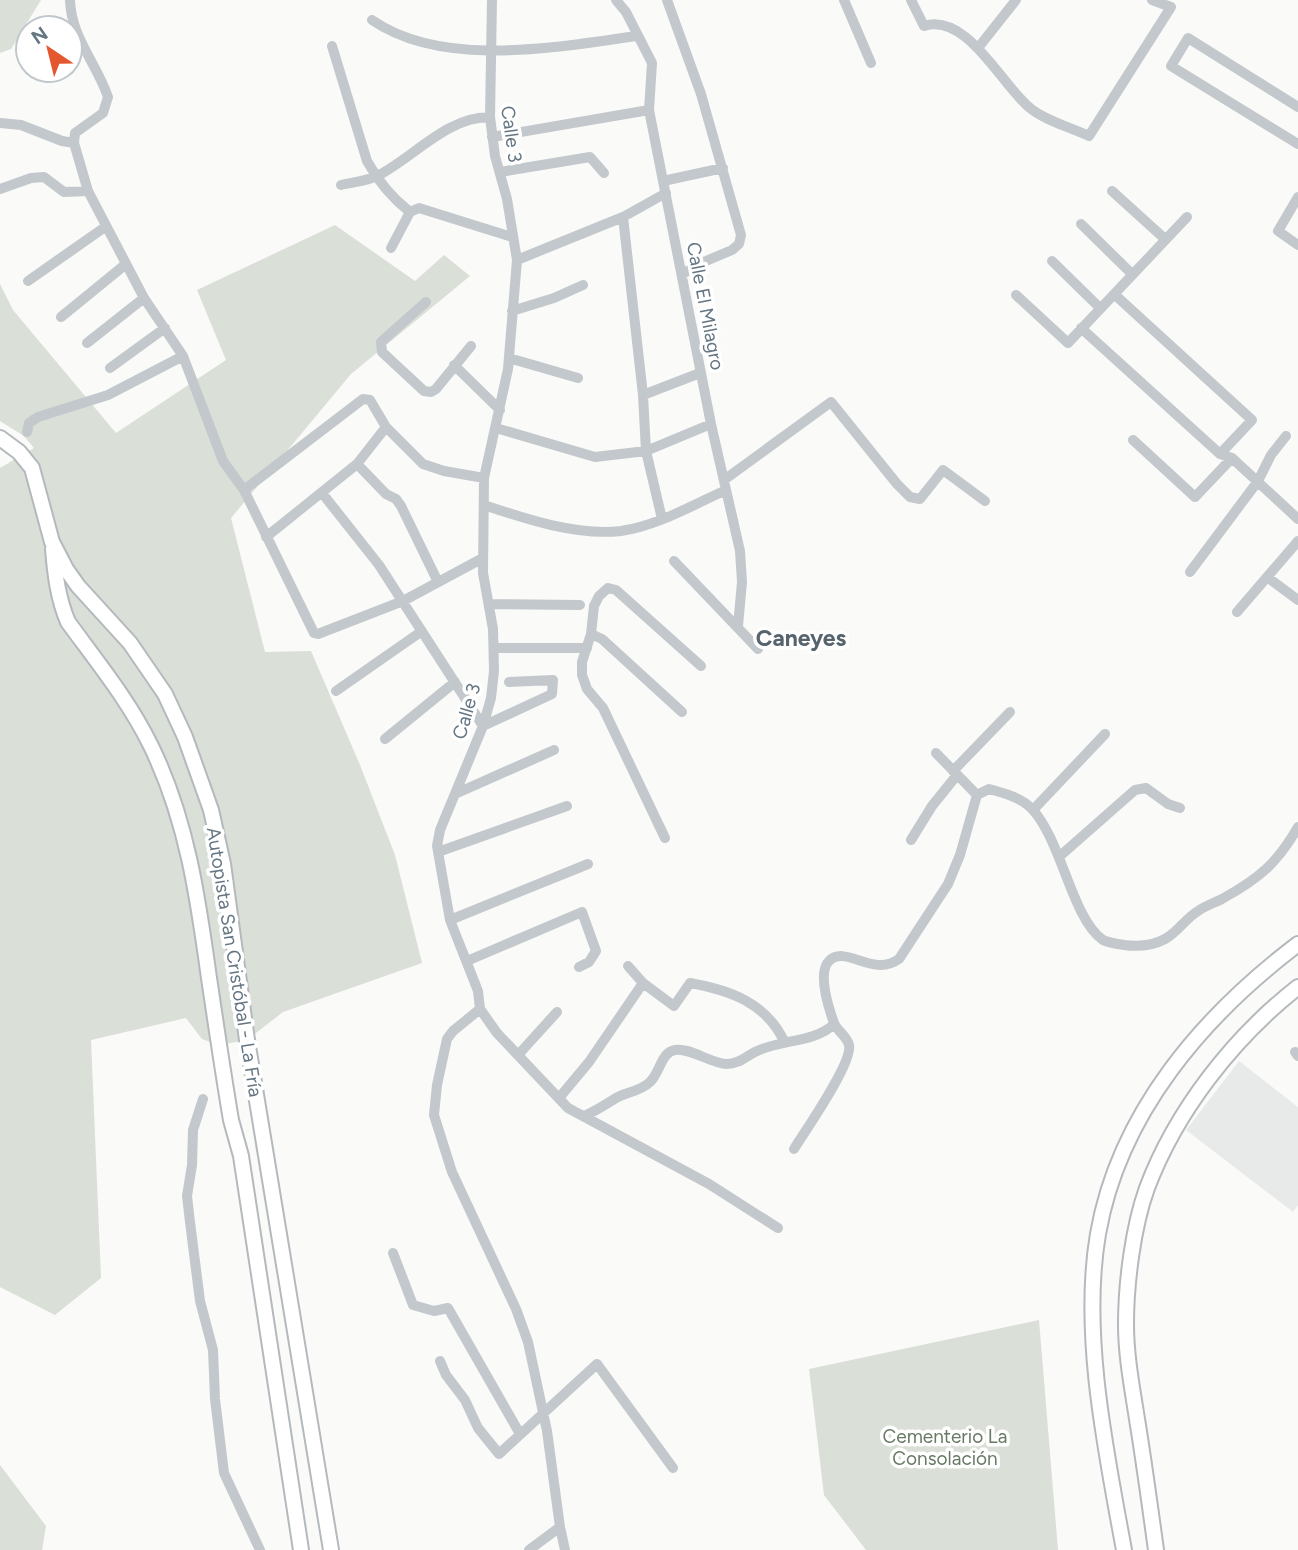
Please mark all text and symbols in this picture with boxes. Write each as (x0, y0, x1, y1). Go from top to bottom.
north arrow (14, 14, 84, 84)
text: N (27, 22, 52, 49)
street label: Calle 3 (496, 104, 527, 164)
street label: Calle El Milagro (682, 240, 729, 372)
district label: Caneyes (756, 624, 847, 652)
street label: Calle 3 (448, 680, 485, 742)
street label: Autopista San Cristóbal - La Fría (202, 825, 267, 1099)
park label: Cementerio La Consolación (883, 1425, 1007, 1470)

